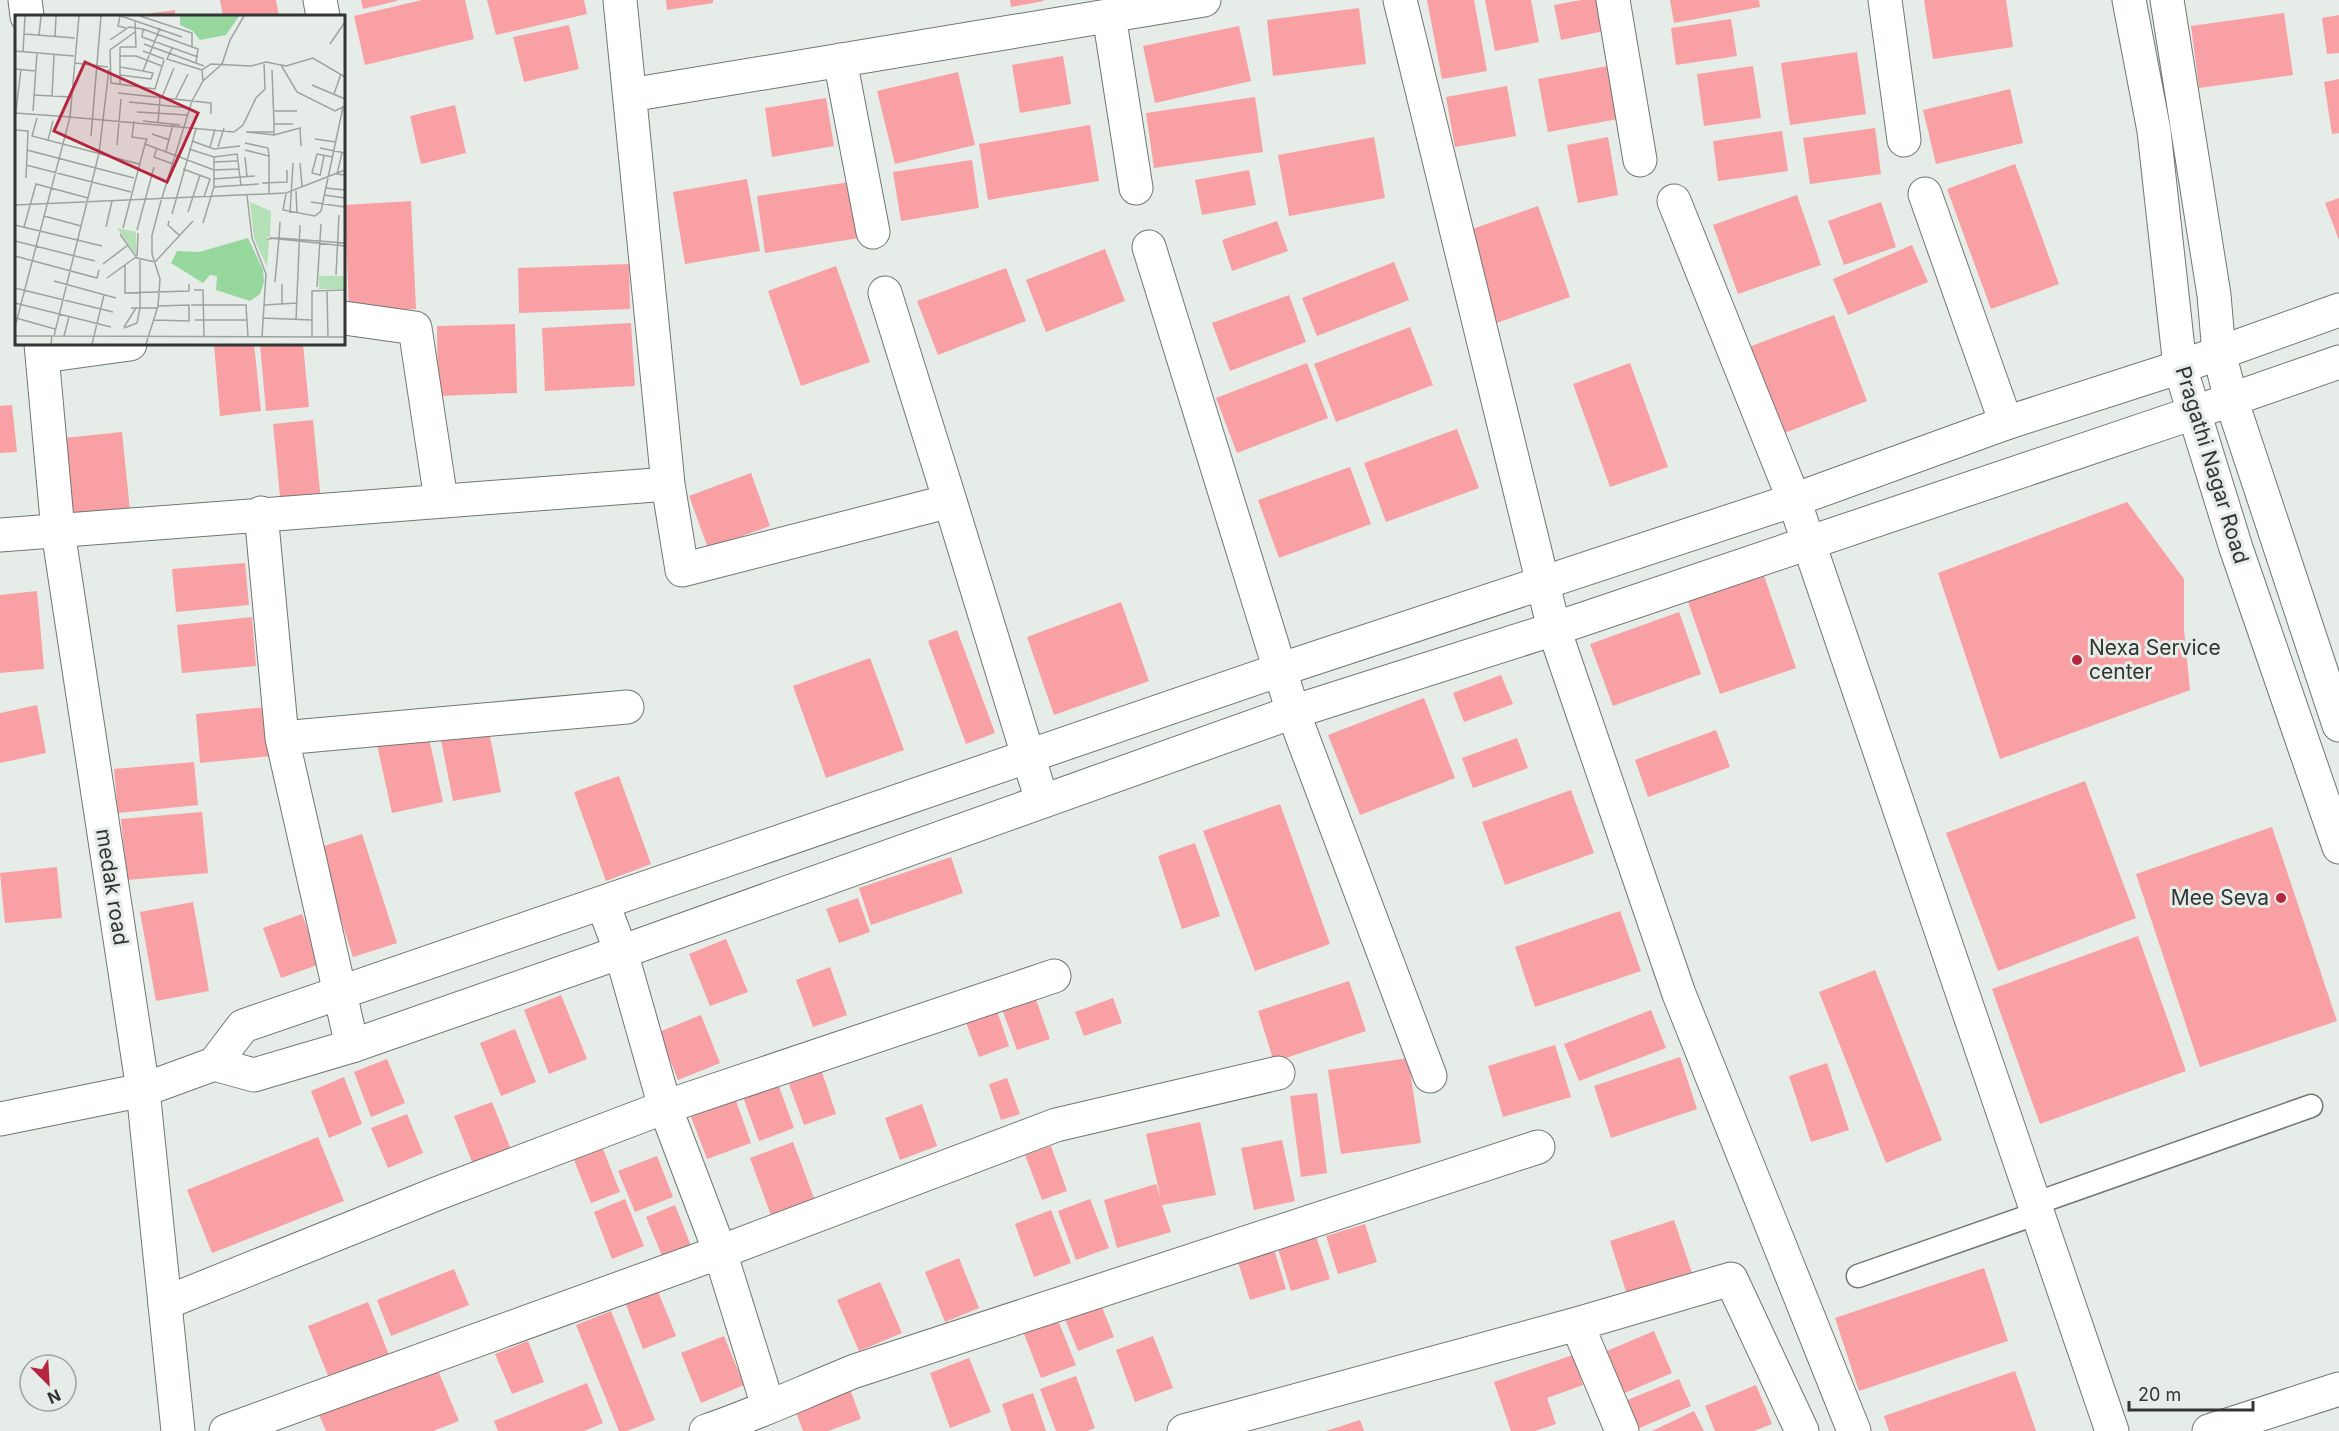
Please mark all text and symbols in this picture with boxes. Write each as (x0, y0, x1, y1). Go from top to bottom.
inset map (15, 15, 345, 345)
street label: Pragathi Nagar Road (2171, 363, 2254, 566)
place label: Nexa Service center (2089, 635, 2221, 684)
marker: Nexa Service center (2070, 653, 2084, 667)
street label: medak road (91, 827, 134, 947)
place label: Mee Seva (2171, 885, 2269, 910)
marker: Mee Seva (2274, 891, 2288, 905)
north arrow (18, 1353, 78, 1413)
scale bar (2129, 1374, 2254, 1412)
text: 20 m (2138, 1384, 2181, 1405)
text: N (44, 1385, 64, 1408)

